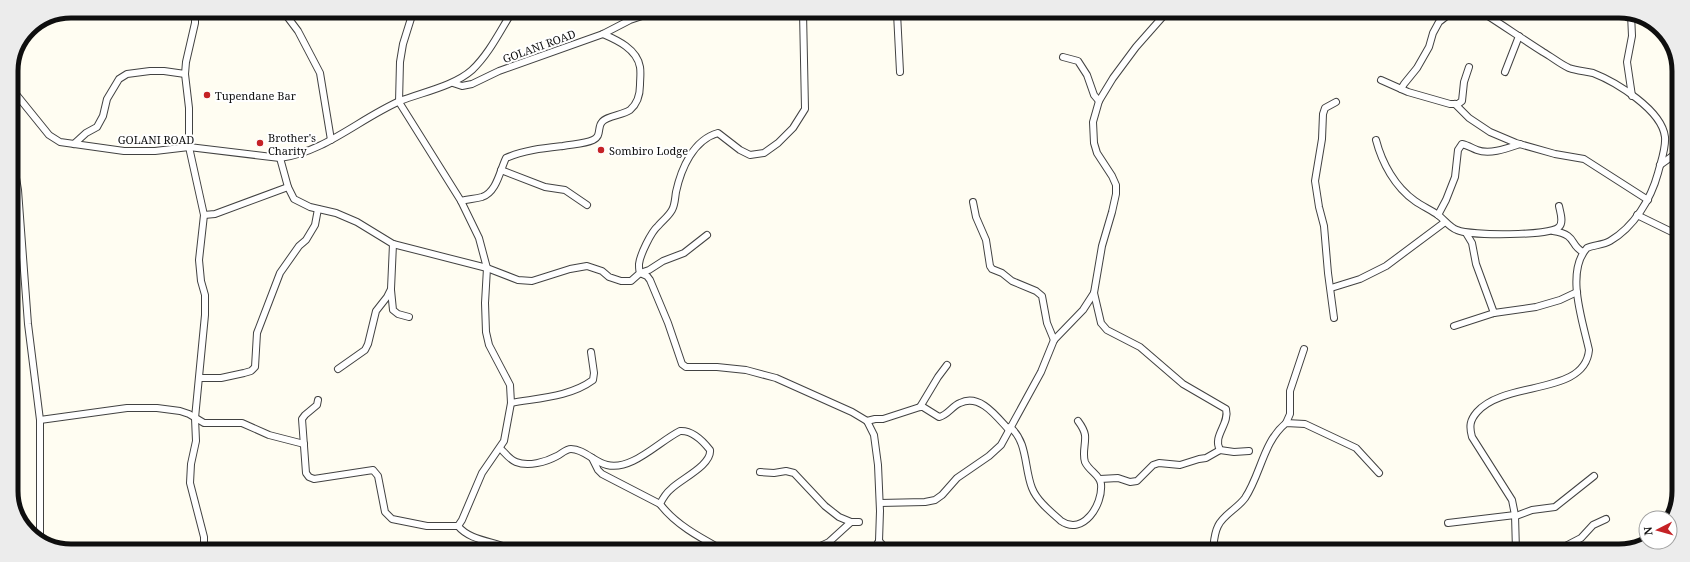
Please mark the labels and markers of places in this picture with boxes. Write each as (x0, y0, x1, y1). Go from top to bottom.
place label: Tupendane Bar (215, 88, 297, 103)
marker: Tupendane Bar (202, 90, 212, 100)
place label: Brother's Charity (268, 130, 316, 158)
marker: Brother's Charity (255, 138, 265, 148)
place label: Sombiro Lodge (609, 143, 688, 158)
marker: Sombiro Lodge (596, 145, 606, 155)

